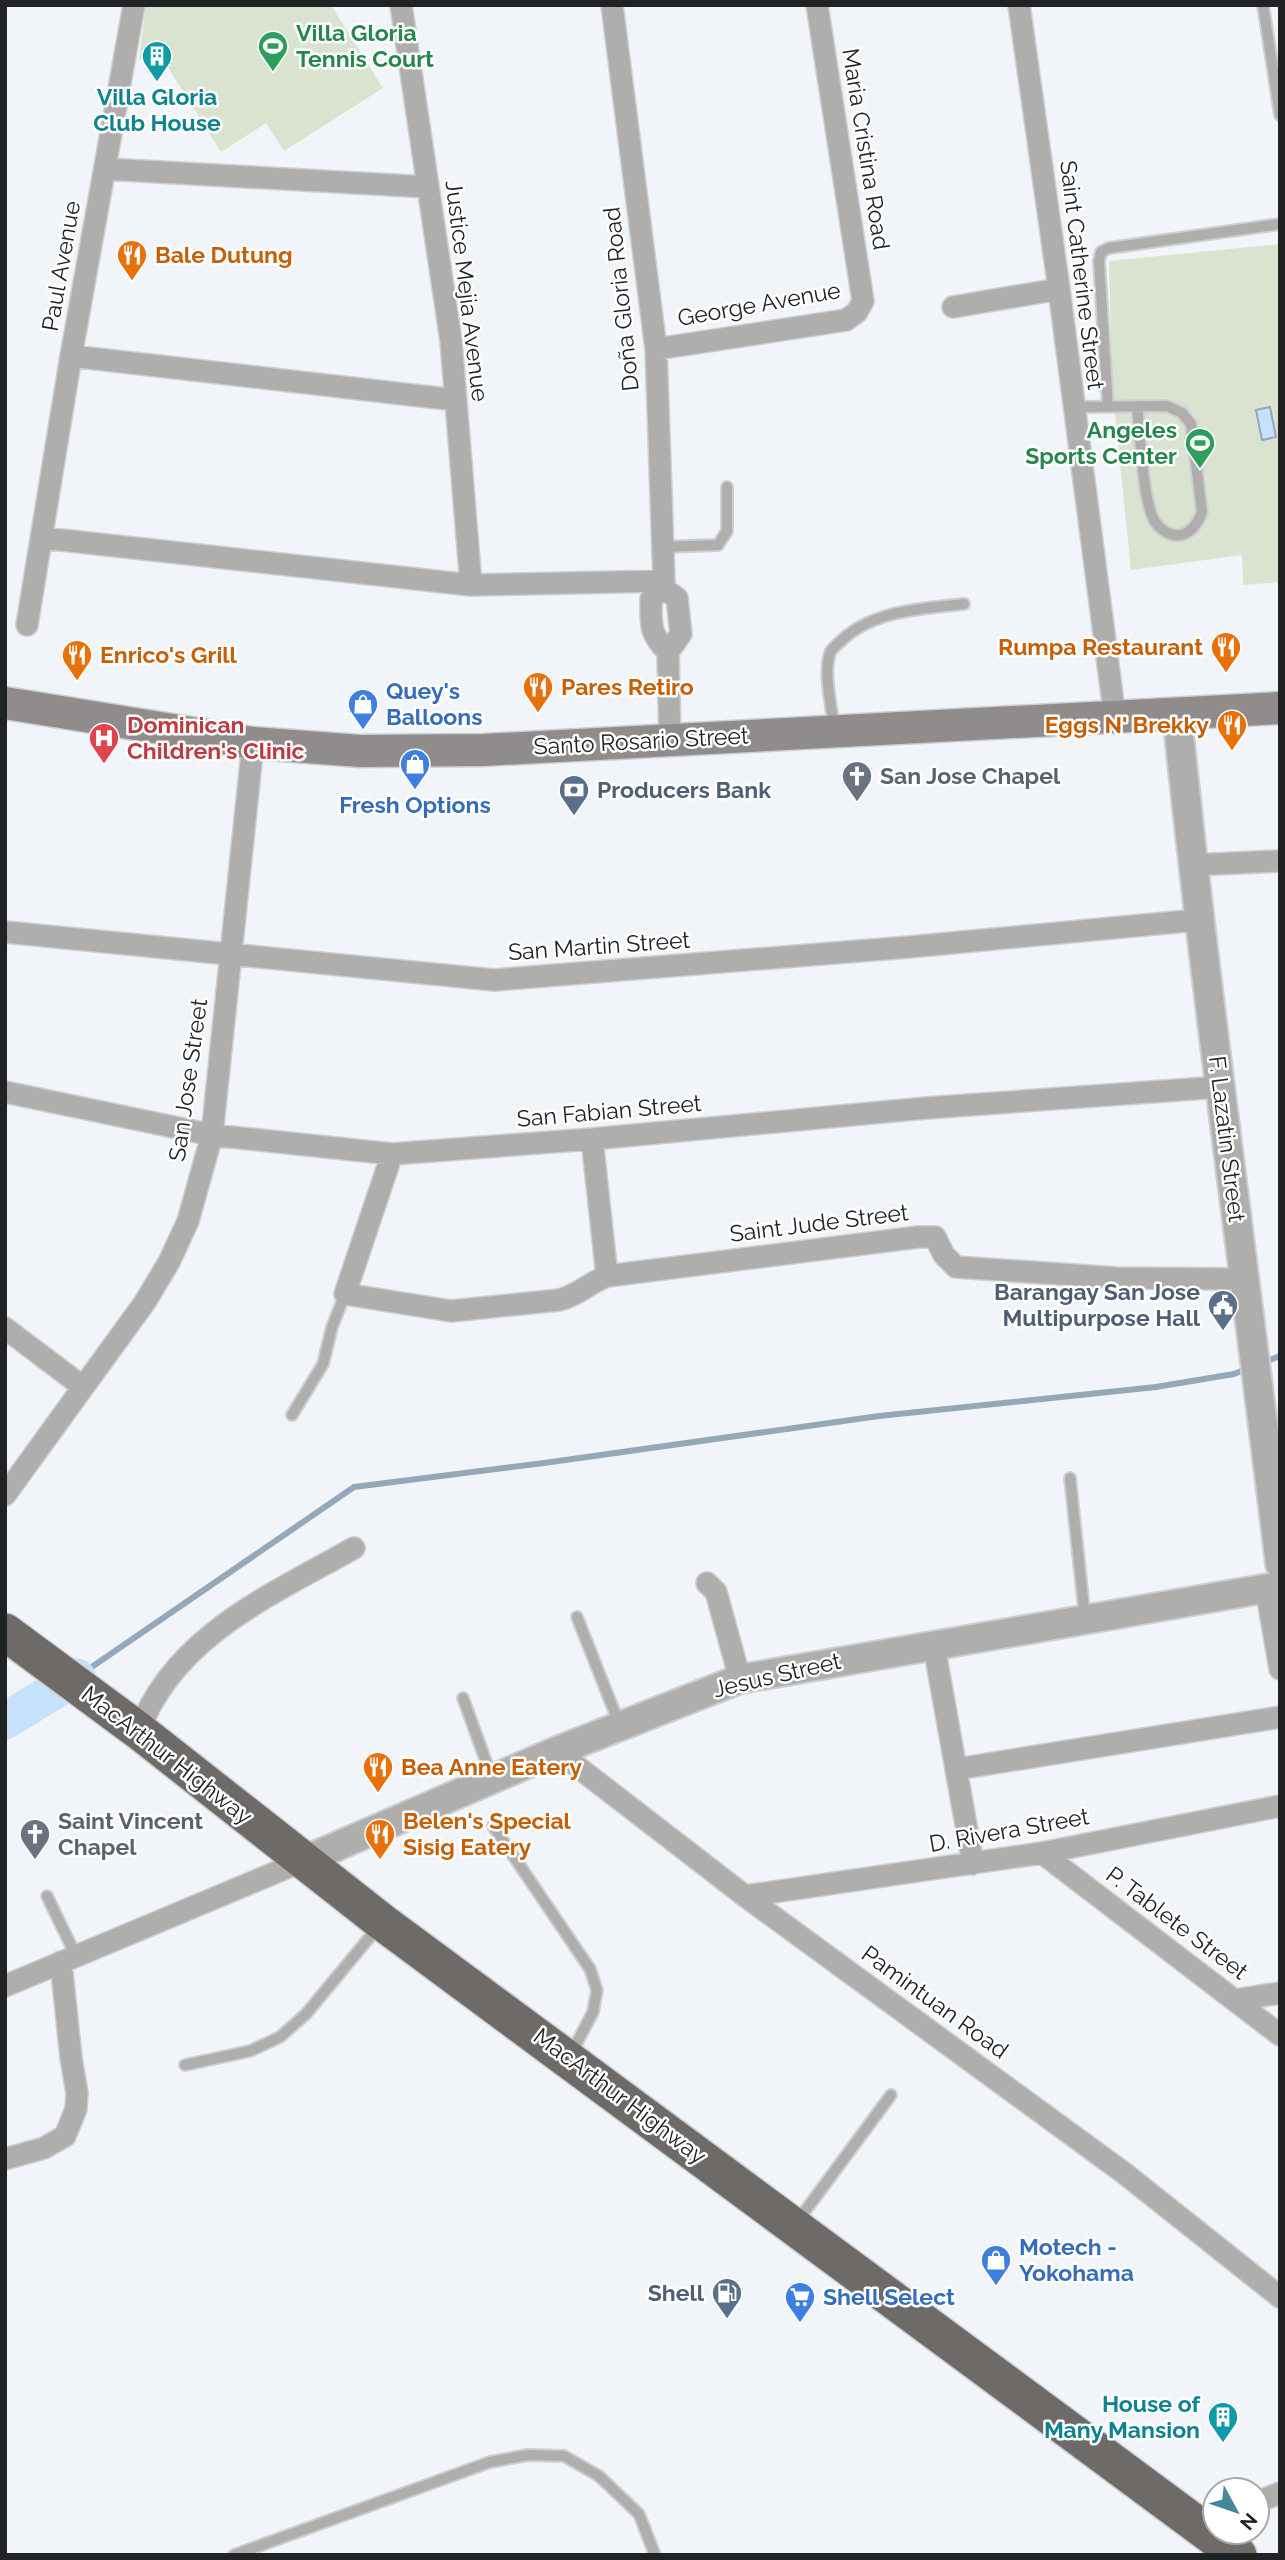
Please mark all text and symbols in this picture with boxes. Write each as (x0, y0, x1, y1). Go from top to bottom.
place label: Villa Gloria Tennis Court (296, 19, 434, 72)
sports icon: Villa Gloria Tennis Court (256, 29, 290, 73)
building icon: Villa Gloria Club House (140, 39, 174, 83)
street label: Maria Cristina Road (837, 46, 896, 252)
place label: Villa Gloria Club House (93, 83, 221, 136)
street label: Saint Catherine Street (1055, 159, 1110, 391)
street label: Justice Mejia Avenue (441, 179, 494, 403)
street label: Paul Avenue (36, 199, 85, 333)
street label: Doña Gloria Road (597, 206, 644, 392)
restaurant icon: Bale Dutung (115, 238, 149, 282)
place label: Bale Dutung (155, 241, 293, 268)
street label: George Avenue (675, 276, 842, 331)
place label: Angeles Sports Center (1025, 416, 1177, 469)
sports icon: Angeles Sports Center (1183, 426, 1217, 470)
restaurant icon: Rumpa Restaurant (1209, 630, 1243, 674)
place label: Rumpa Restaurant (998, 633, 1203, 660)
restaurant icon: Enrico's Grill (60, 638, 94, 682)
place label: Enrico's Grill (100, 641, 238, 668)
restaurant icon: Pares Retiro (521, 670, 555, 714)
place label: Pares Retiro (561, 673, 694, 700)
place label: Quey's Balloons (386, 677, 483, 730)
shop icon: Quey's Balloons (346, 687, 380, 731)
restaurant icon: Eggs N' Brekky (1215, 708, 1249, 752)
place label: Dominican Children's Clinic (127, 711, 305, 764)
place label: Eggs N' Brekky (1045, 711, 1209, 738)
hospital icon: Dominican Children's Clinic (87, 721, 121, 765)
street label: Santo Rosario Street (533, 721, 749, 760)
shop icon: Fresh Options (398, 747, 432, 791)
church icon: San Jose Chapel (840, 759, 874, 803)
place label: San Jose Chapel (880, 762, 1061, 789)
bank icon: Producers Bank (557, 773, 591, 817)
place label: Producers Bank (597, 776, 771, 803)
place label: Fresh Options (339, 791, 491, 818)
street label: San Martin Street (507, 926, 691, 965)
street label: San Jose Street (163, 997, 212, 1163)
street label: F. Lazatin Street (1204, 1054, 1251, 1224)
street label: San Fabian Street (516, 1089, 703, 1132)
street label: Saint Jude Street (728, 1198, 910, 1247)
place label: Barangay San Jose Multipurpose Hall (994, 1278, 1201, 1331)
public building icon: Barangay San Jose Multipurpose Hall (1206, 1288, 1240, 1332)
street label: Jesus Street (711, 1647, 843, 1702)
street label: MacArthur Highway (77, 1680, 258, 1830)
restaurant icon: Bea Anne Eatery (361, 1750, 395, 1794)
place label: Bea Anne Eatery (401, 1753, 582, 1780)
street label: D. Rivera Street (927, 1802, 1091, 1857)
place label: Saint Vincent Chapel (58, 1807, 203, 1860)
place label: Belen's Special Sisig Eatery (403, 1807, 572, 1860)
church icon: Saint Vincent Chapel (18, 1817, 52, 1861)
restaurant icon: Belen's Special Sisig Eatery (363, 1817, 397, 1861)
street label: P. Tablete Street (1101, 1861, 1254, 1985)
street label: Pamintuan Road (857, 1939, 1014, 2064)
street label: MacArthur Highway (529, 2022, 712, 2169)
place label: Motech - Yokohama (1019, 2233, 1134, 2286)
shop icon: Motech - Yokohama (979, 2243, 1013, 2287)
fuel station icon: Shell (710, 2276, 744, 2320)
place label: Shell (648, 2279, 705, 2306)
supermarket icon: Shell Select (783, 2280, 817, 2324)
place label: Shell Select (823, 2283, 955, 2310)
place label: House of Many Mansion (1044, 2390, 1201, 2443)
building icon: House of Many Mansion (1206, 2400, 1240, 2444)
north arrow (1201, 2476, 1271, 2546)
text: N (1236, 2509, 1262, 2535)

